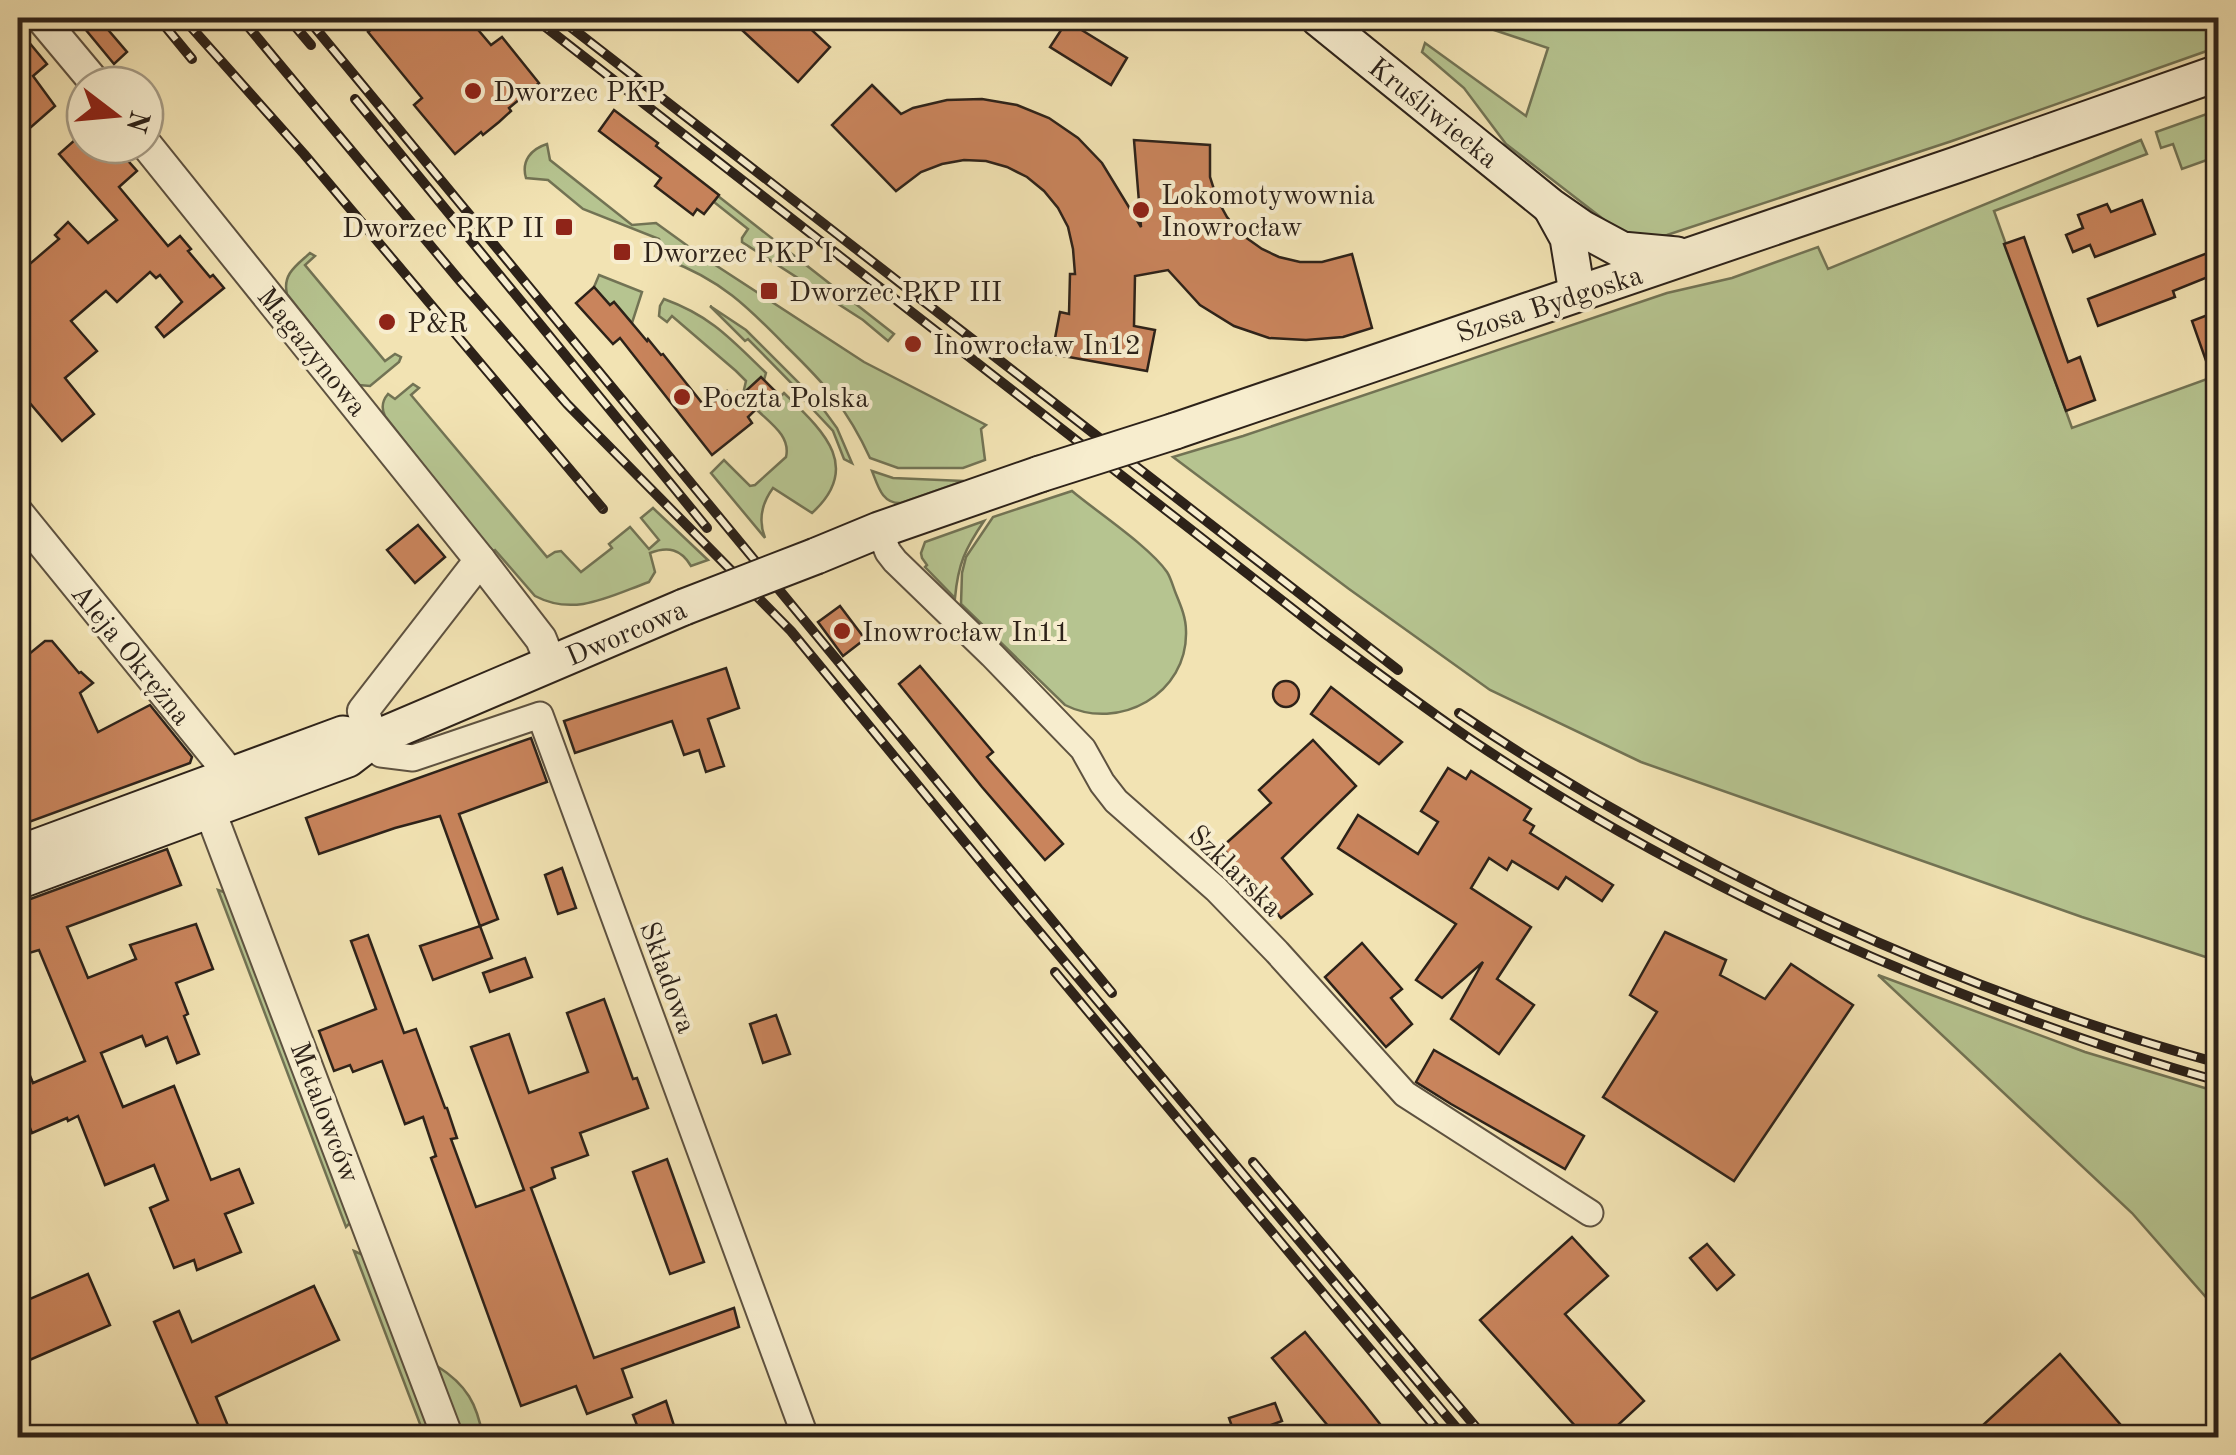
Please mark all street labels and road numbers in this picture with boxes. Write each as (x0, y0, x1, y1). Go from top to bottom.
street label: Kruśliwiecka (1362, 54, 1502, 175)
street label: Szosa Bydgoska (1453, 262, 1647, 349)
street label: Magazynowa (250, 283, 371, 423)
street label: Aleja Okrężna (65, 580, 195, 732)
street label: Dworcowa (563, 597, 692, 673)
street label: Szklarska (1182, 821, 1286, 923)
street label: Składowa (633, 919, 699, 1038)
street label: Metalowców (283, 1039, 363, 1188)

